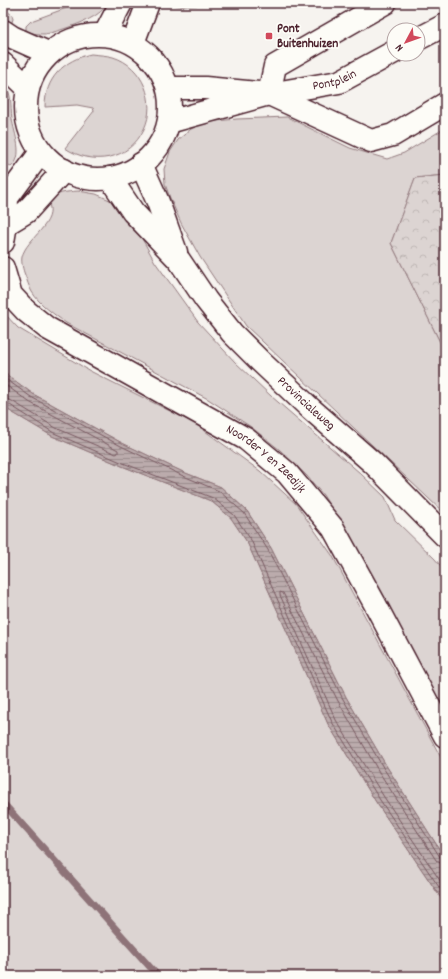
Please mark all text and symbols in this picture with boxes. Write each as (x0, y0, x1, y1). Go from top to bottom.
place label: Pont Buitenhuizen (277, 20, 338, 54)
north arrow (386, 22, 426, 62)
marker: Pont Buitenhuizen (264, 31, 274, 41)
text: N (392, 40, 408, 55)
street label: Pontplein (311, 65, 360, 96)
street label: Provincialeweg (273, 372, 339, 435)
street label: Noorder Y en Zeedijk (222, 420, 310, 498)

